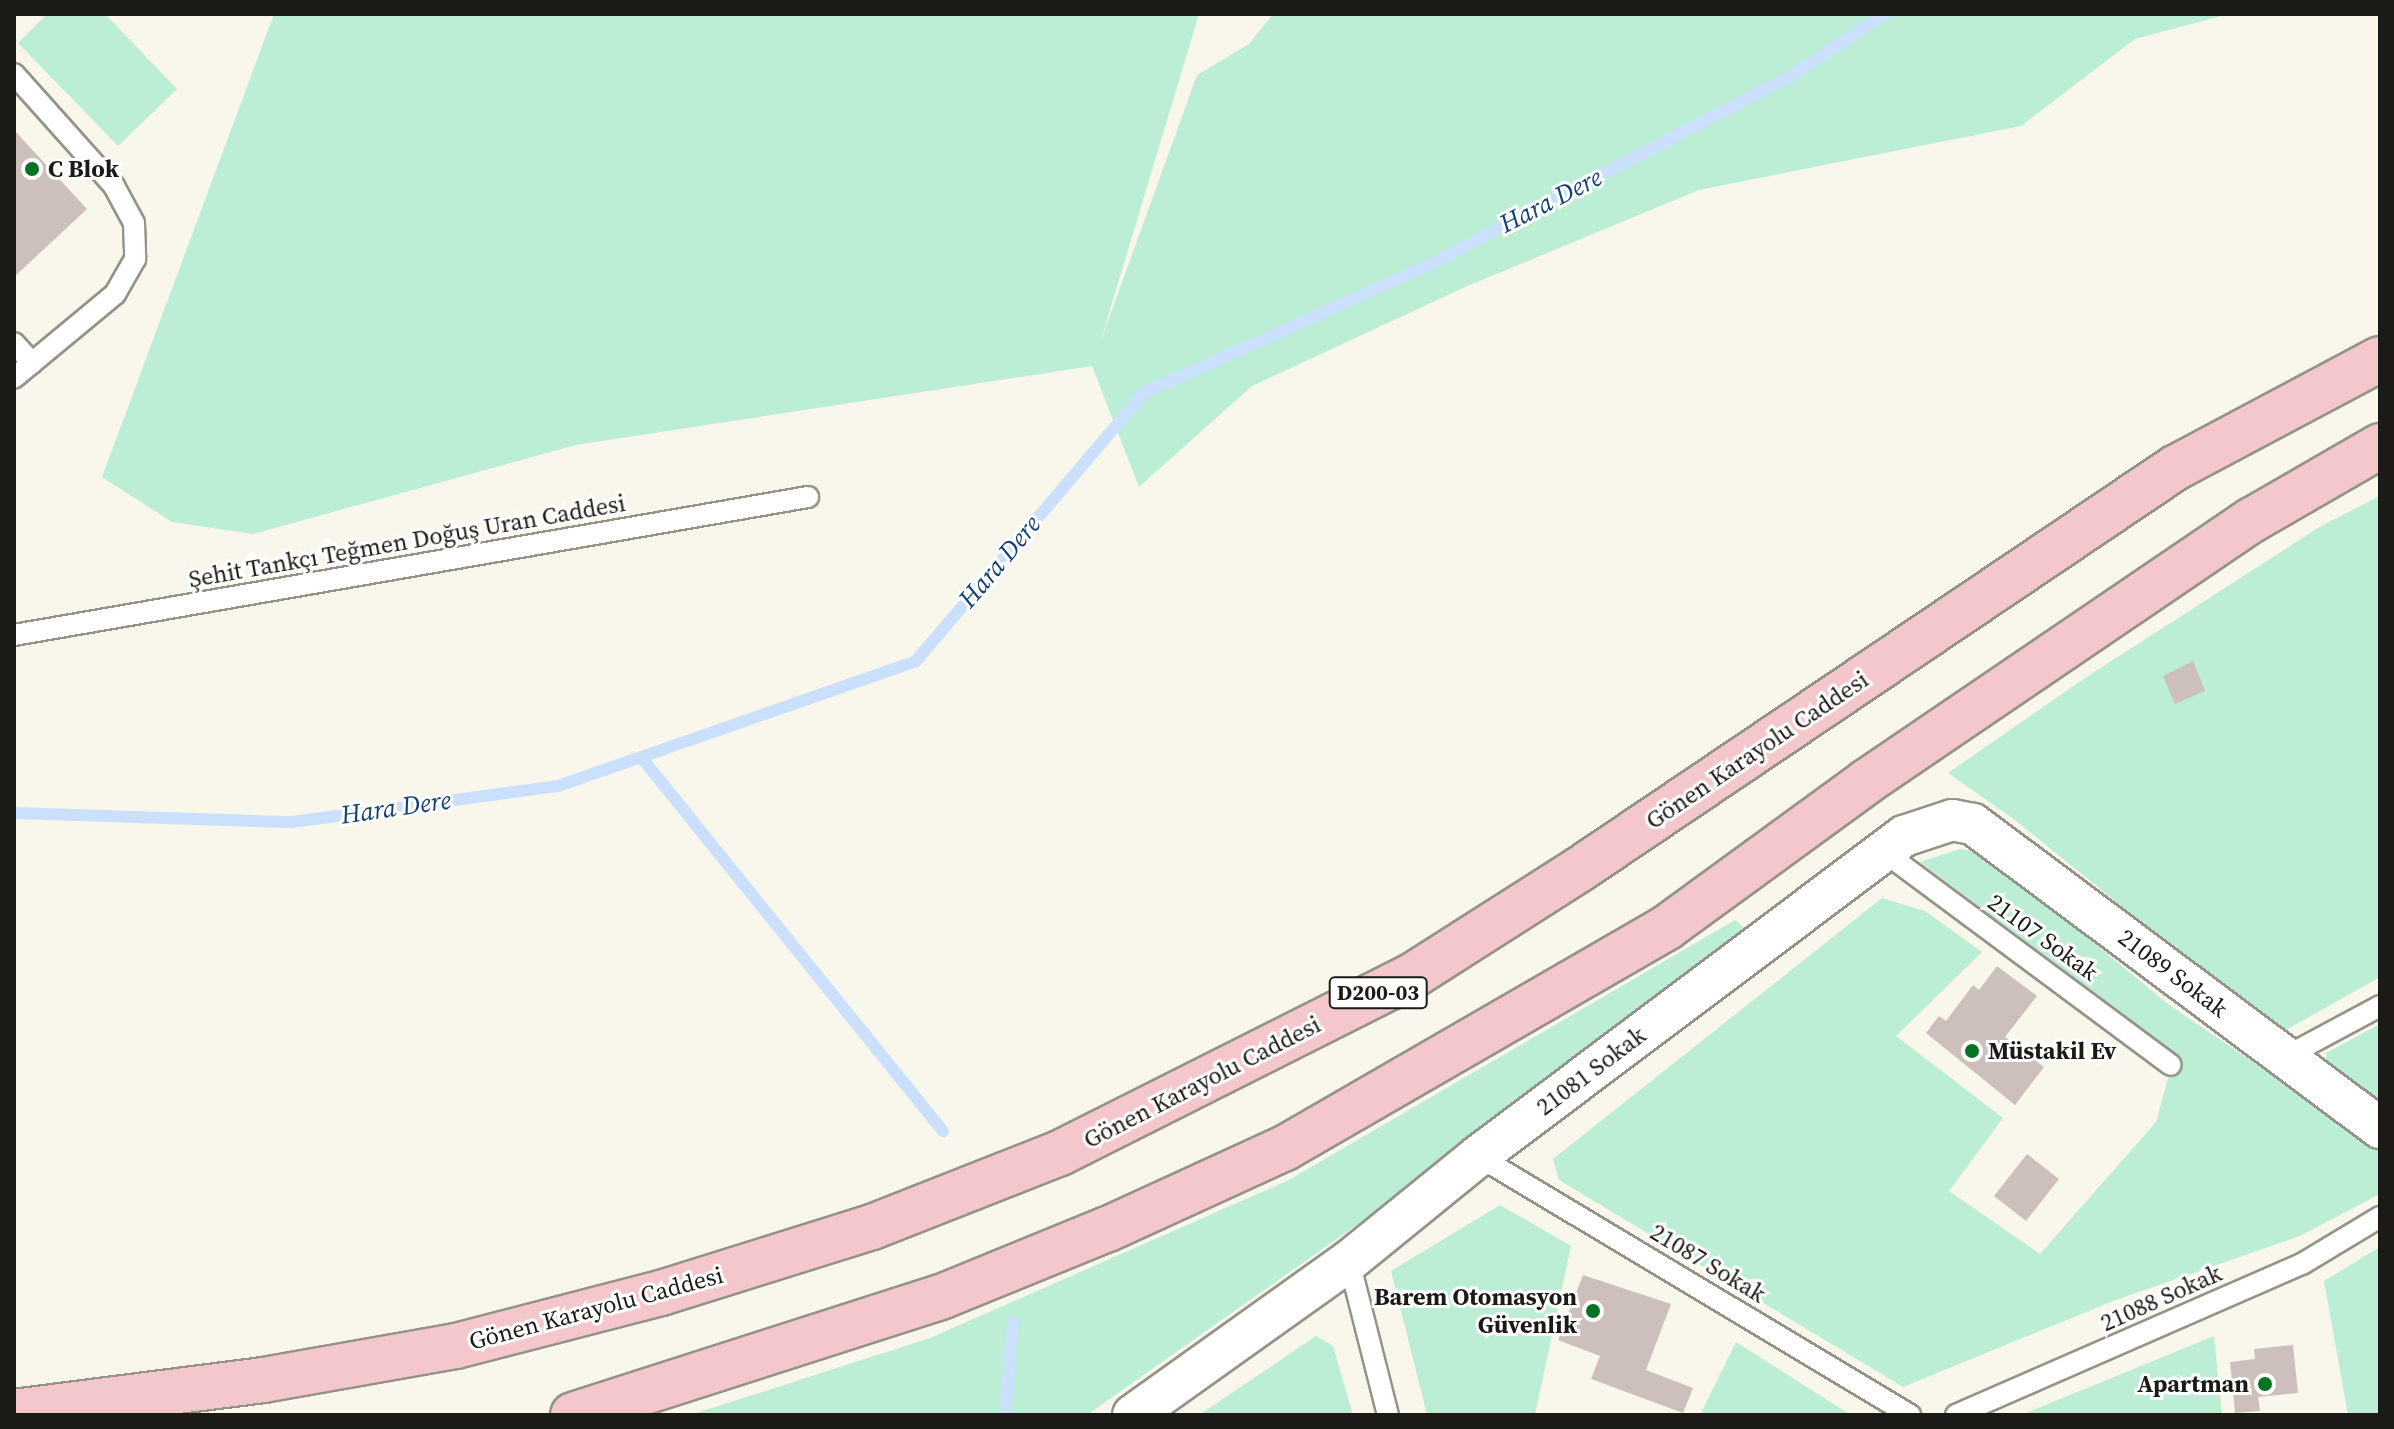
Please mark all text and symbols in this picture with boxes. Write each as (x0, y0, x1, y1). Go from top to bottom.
place label: C Blok (48, 155, 119, 183)
marker: C Blok (23, 160, 41, 178)
water label: Hara Dere (1495, 162, 1607, 240)
street label: Şehit Tankçı Teğmen Doğuş Uran Caddesi (186, 488, 628, 594)
water label: Hara Dere (952, 510, 1048, 614)
street label: Gönen Karayolu Caddesi (1640, 665, 1874, 835)
water label: Hara Dere (339, 785, 453, 831)
street label: 21107 Sokak (1982, 887, 2104, 987)
street label: 21089 Sokak (2113, 923, 2233, 1023)
road number: D200-03 (1328, 975, 1428, 1011)
street label: Gönen Karayolu Caddesi (1079, 1010, 1325, 1154)
street label: 21081 Sokak (1531, 1021, 1651, 1121)
place label: Müstakil Ev (1988, 1037, 2117, 1065)
marker: Müstakil Ev (1963, 1042, 1981, 1060)
street label: 21087 Sokak (1645, 1217, 1771, 1309)
street label: 21088 Sokak (2096, 1259, 2226, 1337)
street label: Gönen Karayolu Caddesi (466, 1260, 726, 1356)
place label: Barem Otomasyon Güvenlik (1374, 1283, 1577, 1339)
marker: Barem Otomasyon Güvenlik (1584, 1302, 1602, 1320)
place label: Apartman (2137, 1370, 2249, 1398)
marker: Apartman (2256, 1375, 2274, 1393)

